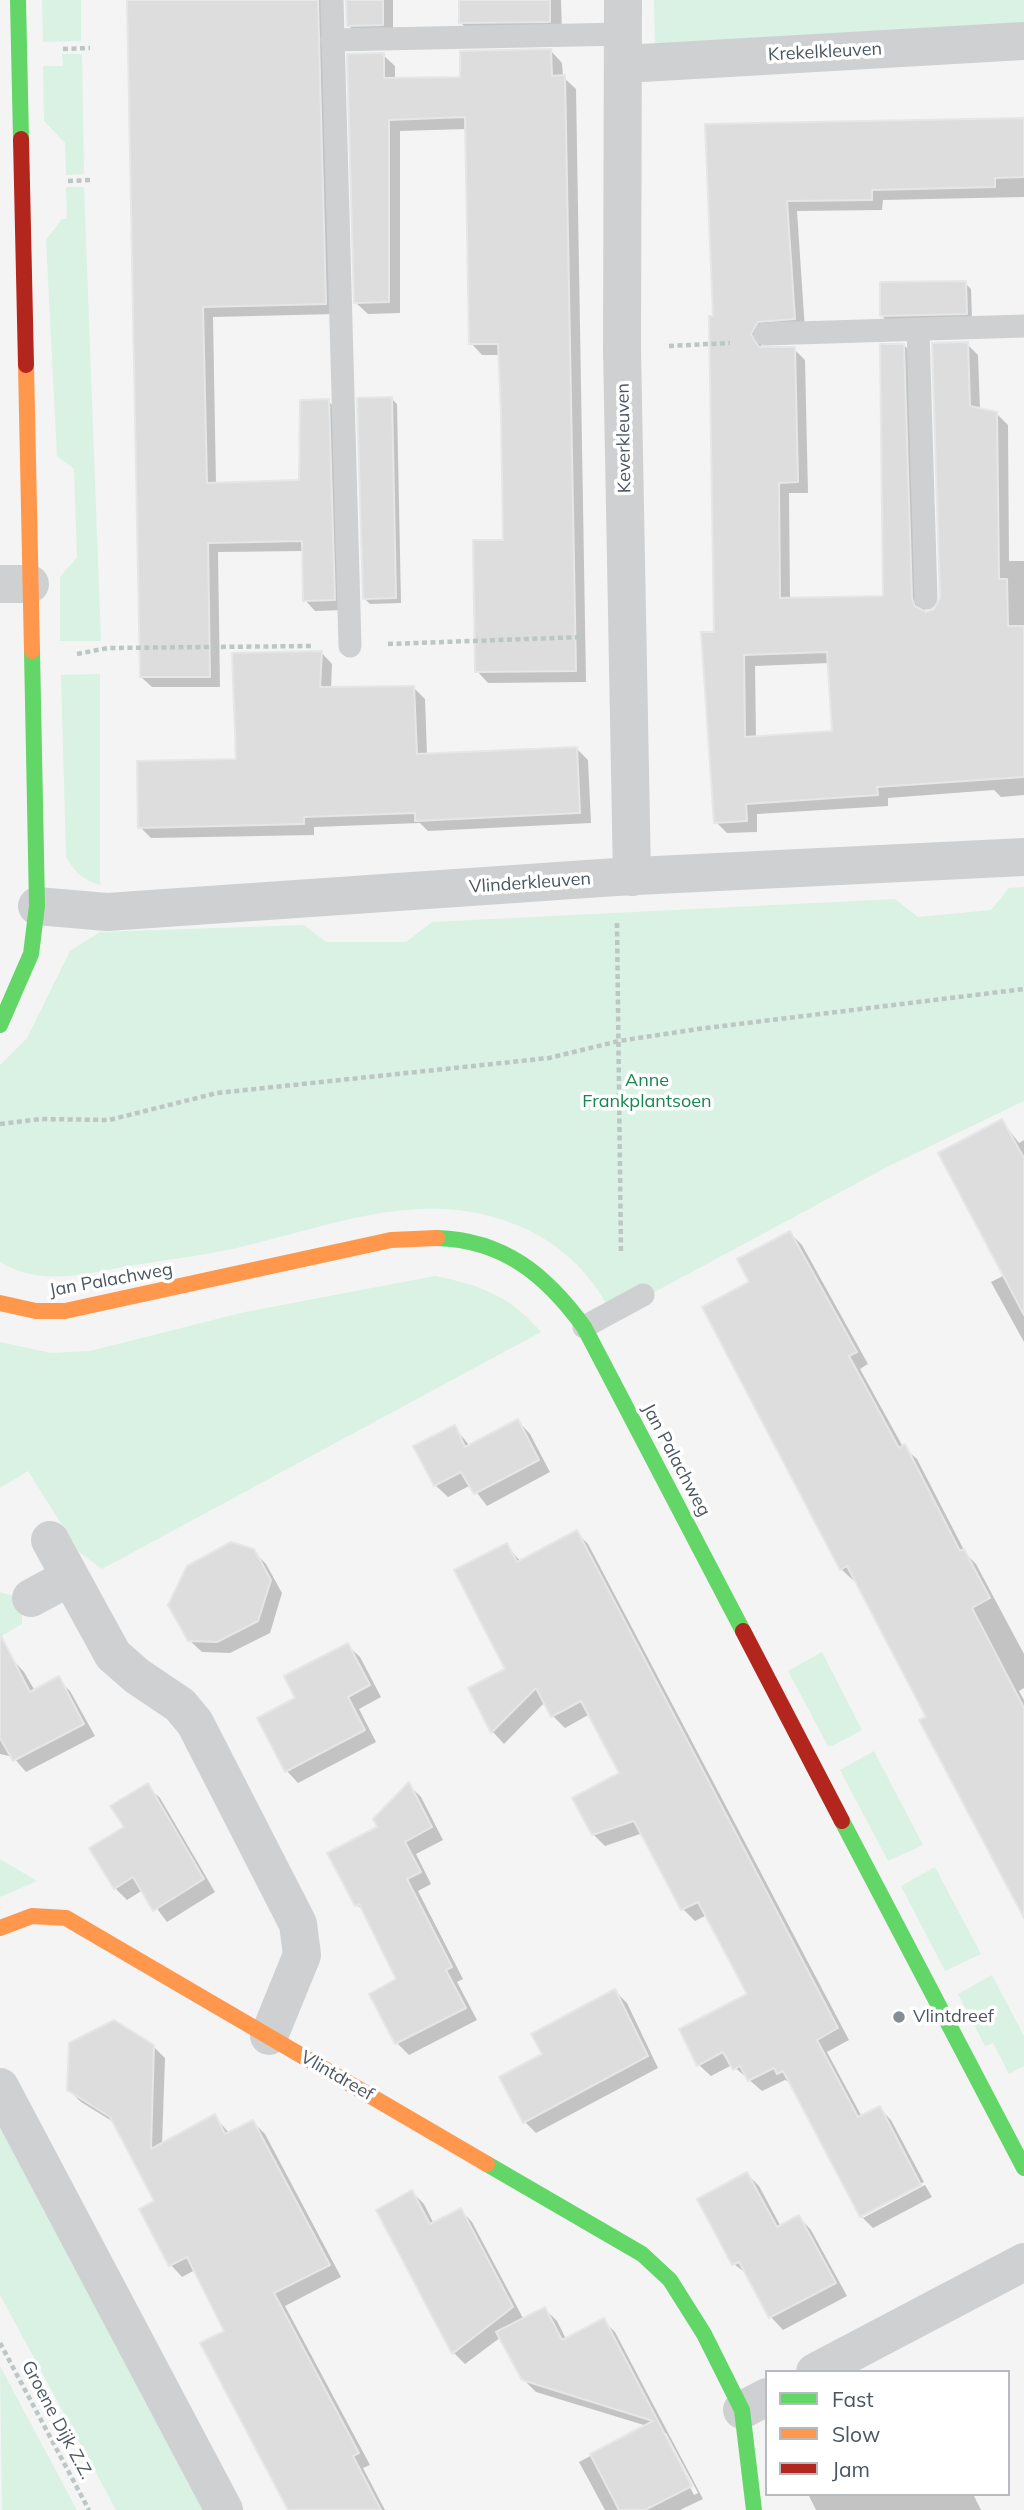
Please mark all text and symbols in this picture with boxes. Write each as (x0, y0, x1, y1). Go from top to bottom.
street label: Krekelkleuven (767, 38, 883, 66)
street label: Keverkleuven (612, 383, 636, 493)
street label: Vlinderkleuven (468, 868, 592, 898)
park label: Anne Frankplantsoen (582, 1070, 712, 1112)
street label: Jan Palachweg (48, 1259, 174, 1301)
street label: Jan Palachweg (637, 1400, 715, 1520)
place label: Vlintdreef (913, 2006, 994, 2028)
marker: Vlintdreef (891, 2009, 907, 2025)
street label: Vlintdreef (297, 2046, 377, 2106)
street label: Groene Dijk Z.Z. (17, 2357, 97, 2483)
legend (765, 2370, 1010, 2496)
text: Fast (832, 2386, 874, 2412)
text: Slow (832, 2421, 880, 2447)
text: Jam (832, 2456, 870, 2482)

